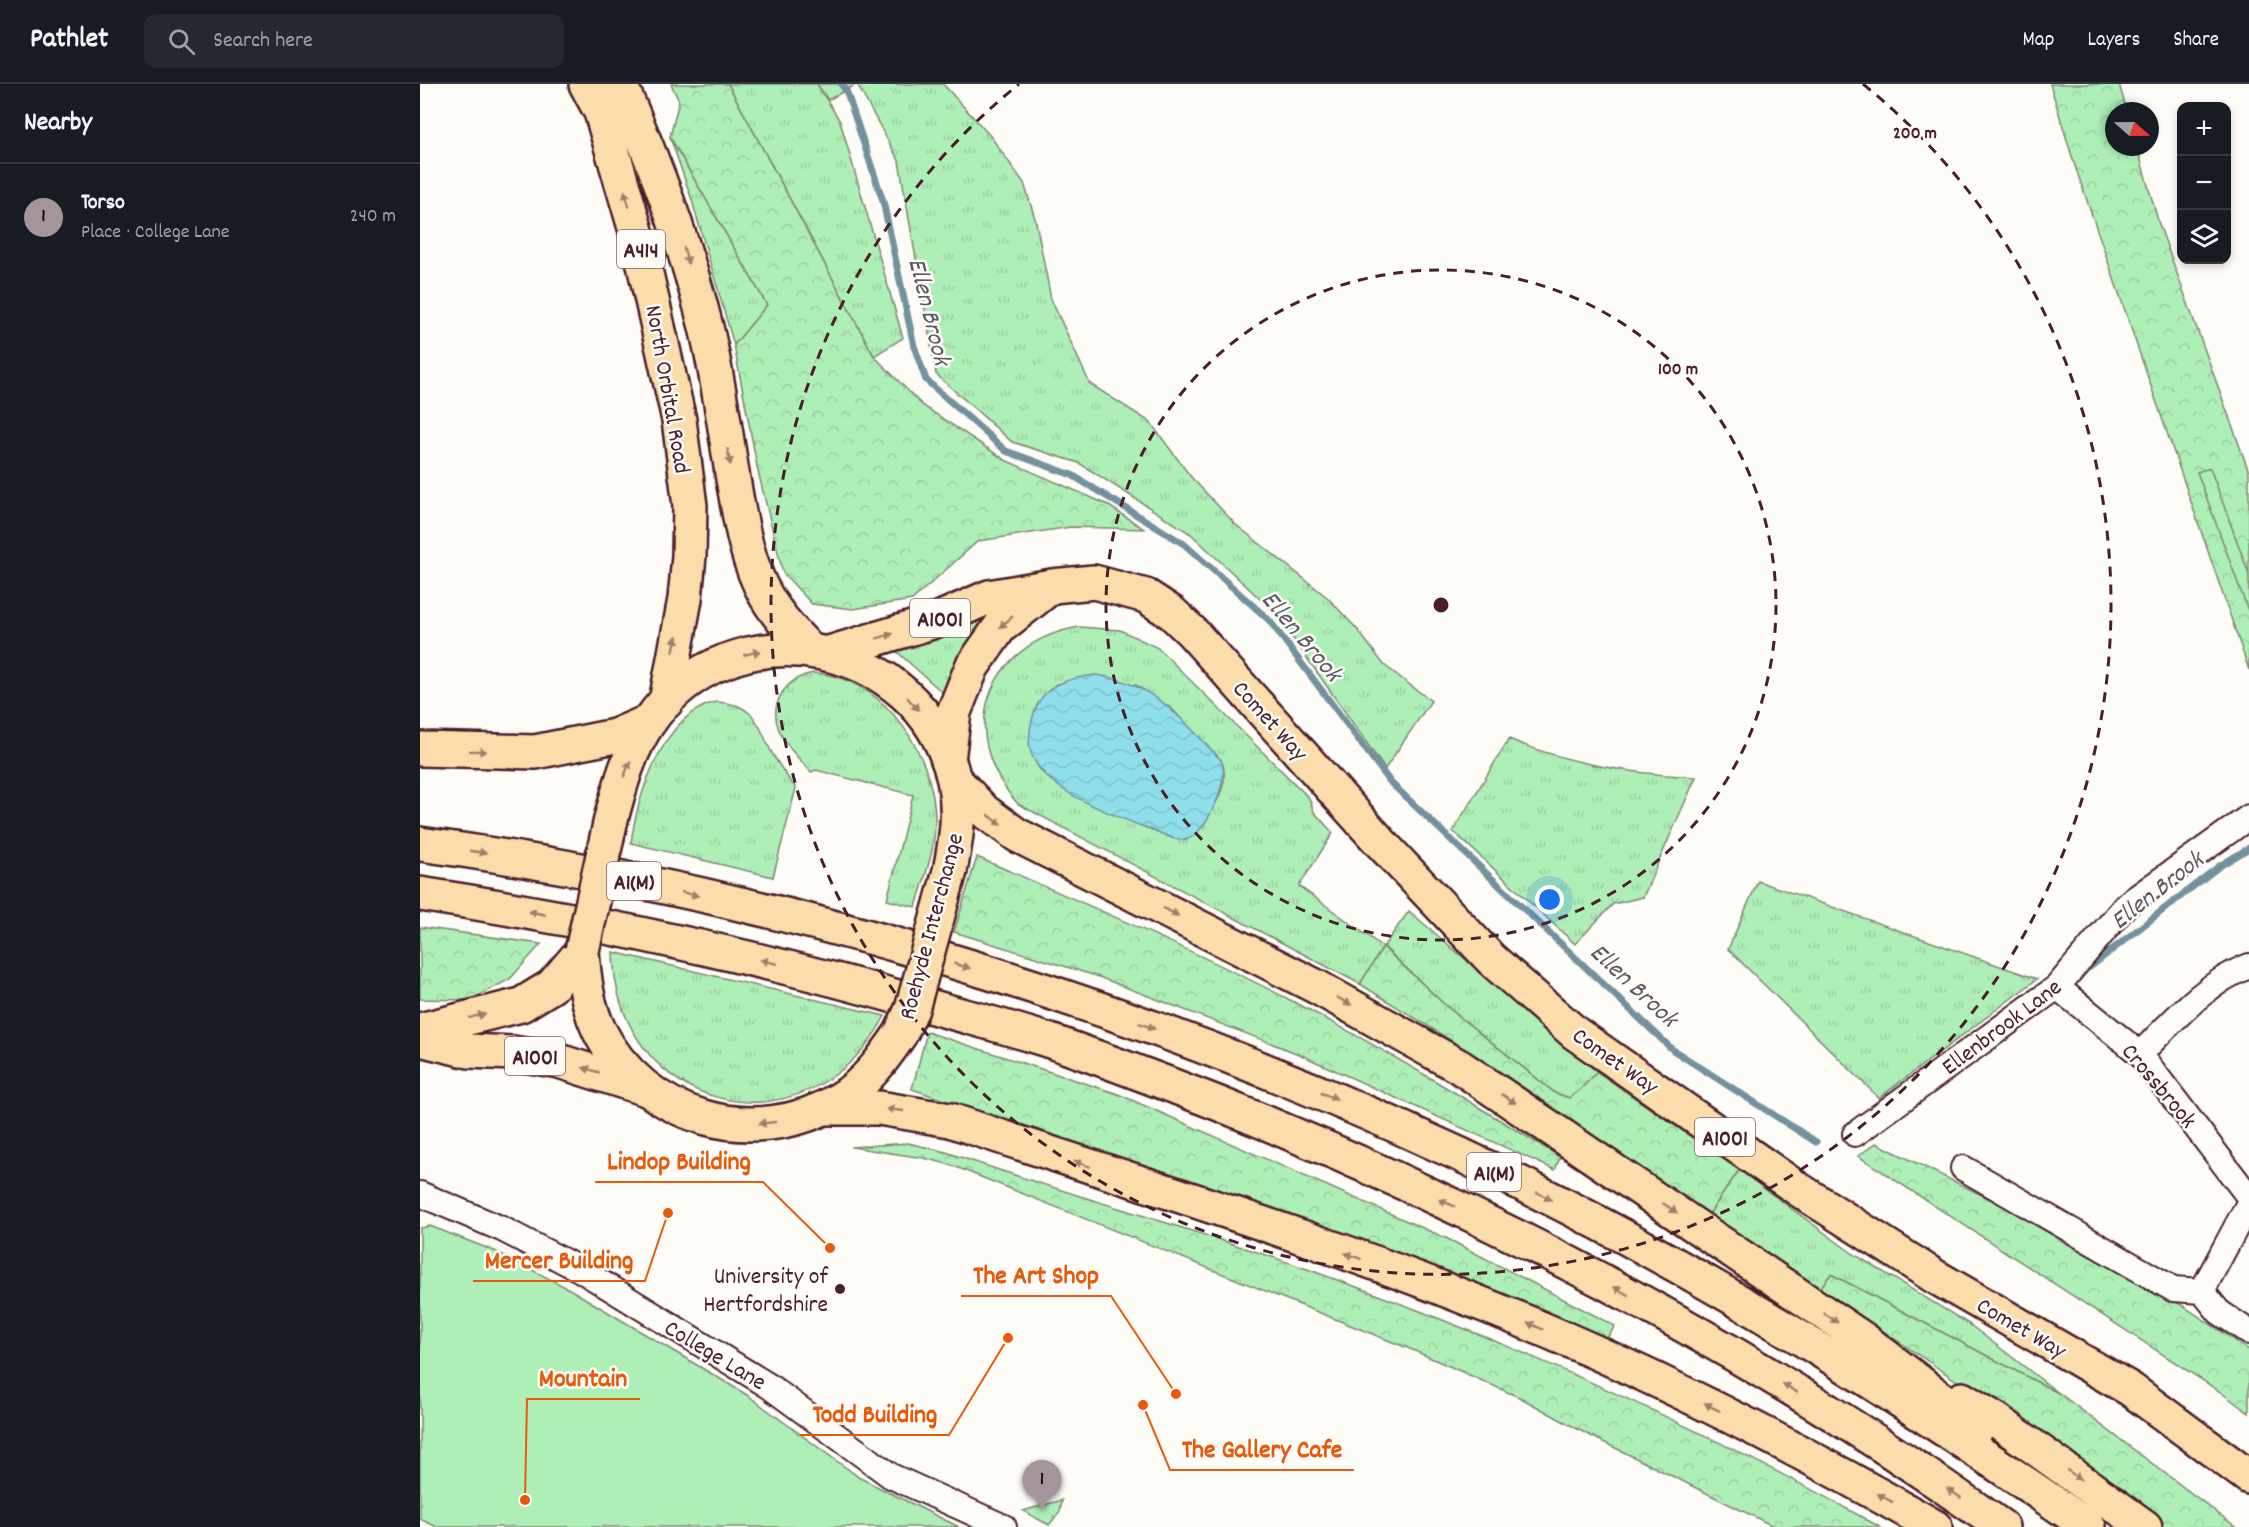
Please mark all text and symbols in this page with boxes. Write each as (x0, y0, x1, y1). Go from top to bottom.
search box (144, 14, 564, 68)
text: Pathlet (30, 21, 108, 61)
icon: search (165, 25, 198, 58)
text: Search here (213, 26, 313, 57)
text: Map (2023, 26, 2054, 56)
text: Layers (2087, 26, 2140, 56)
text: Share (2173, 26, 2219, 56)
north arrow (2105, 102, 2159, 156)
map controls (2177, 102, 2231, 264)
button: + (2177, 102, 2231, 156)
text: Nearby (24, 105, 92, 142)
text: 200 m (1893, 122, 1937, 147)
button: − (2177, 156, 2231, 210)
text: Torso (81, 188, 125, 219)
one-way arrow (622, 190, 631, 208)
text: 1 (41, 203, 46, 231)
text: 240 m (350, 203, 396, 231)
button: layers (2177, 210, 2231, 264)
text: Place · College Lane (81, 219, 230, 247)
road number: A414 (617, 230, 665, 268)
one-way arrow (682, 247, 691, 265)
water label: Ellen Brook (896, 254, 959, 372)
street label: North Orbital Road (635, 303, 698, 476)
text: 100 m (1658, 358, 1698, 383)
one-way arrow (725, 447, 734, 466)
water label: Ellen Brook (1251, 583, 1351, 693)
centre of rings (1431, 595, 1451, 615)
road number: A1001 (910, 599, 970, 637)
one-way arrow (998, 616, 1014, 629)
one-way arrow (876, 631, 894, 640)
one-way arrow (671, 634, 680, 653)
one-way arrow (743, 648, 762, 657)
street label: Comet Way (1223, 674, 1315, 771)
one-way arrow (906, 697, 920, 712)
one-way arrow (469, 746, 488, 755)
one-way arrow (622, 759, 632, 777)
one-way arrow (987, 813, 1003, 826)
street label: Roehyde Interchange (892, 830, 974, 1024)
water label: Ellen Brook (2104, 842, 2214, 940)
one-way arrow (469, 847, 488, 857)
road number: A1(M) (607, 862, 661, 900)
your location (1535, 885, 1564, 914)
one-way arrow (681, 890, 700, 899)
one-way arrow (1163, 907, 1180, 917)
one-way arrow (528, 908, 547, 917)
water label: Ellen Brook (1580, 936, 1687, 1039)
one-way arrow (760, 957, 778, 967)
one-way arrow (953, 962, 971, 971)
street label: Ellenbrook Lane (1936, 972, 2070, 1085)
one-way arrow (1336, 997, 1353, 1006)
one-way arrow (468, 1011, 486, 1021)
street label: Comet Way (1564, 1020, 1665, 1105)
one-way arrow (1139, 1021, 1157, 1031)
road number: A1001 (505, 1037, 565, 1075)
street label: Crossbrook (2112, 1037, 2204, 1137)
one-way arrow (582, 1065, 600, 1074)
one-way arrow (1320, 1092, 1338, 1102)
one-way arrow (1500, 1093, 1516, 1105)
one-way arrow (886, 1105, 905, 1115)
road number: A1001 (1695, 1118, 1755, 1156)
one-way arrow (758, 1119, 777, 1128)
callout: Lindop Building (595, 1138, 763, 1182)
text: Lindop Building (607, 1145, 751, 1182)
road number: A1(M) (1467, 1153, 1521, 1191)
one-way arrow (1073, 1159, 1091, 1168)
one-way arrow (1536, 1191, 1553, 1201)
one-way arrow (1438, 1198, 1456, 1208)
one-way arrow (1662, 1202, 1678, 1214)
callout: Mercer Building (473, 1237, 645, 1281)
text: Mercer Building (485, 1244, 633, 1281)
one-way arrow (1344, 1251, 1362, 1260)
callout: The Art Shop (961, 1252, 1111, 1296)
text: The Art Shop (973, 1259, 1099, 1296)
place label: University of Hertfordshire (703, 1261, 829, 1323)
marker: University of Hertfordshire (833, 1282, 847, 1296)
one-way arrow (1612, 1286, 1629, 1296)
street label: Comet Way (1969, 1290, 2073, 1370)
one-way arrow (1823, 1312, 1839, 1324)
street label: College Lane (657, 1313, 772, 1400)
one-way arrow (1526, 1321, 1544, 1330)
callout: Mountain (527, 1355, 640, 1399)
text: Mountain (539, 1362, 627, 1399)
one-way arrow (1782, 1383, 1798, 1394)
callout: Todd Building (800, 1391, 949, 1435)
text: Todd Building (813, 1398, 937, 1435)
one-way arrow (1704, 1402, 1721, 1412)
callout: The Gallery Cafe (1170, 1426, 1354, 1470)
text: The Gallery Cafe (1182, 1433, 1342, 1470)
pin: 1 (1022, 1460, 1062, 1510)
one-way arrow (2065, 1469, 2081, 1481)
one-way arrow (1946, 1488, 1963, 1499)
one-way arrow (1876, 1493, 1893, 1503)

